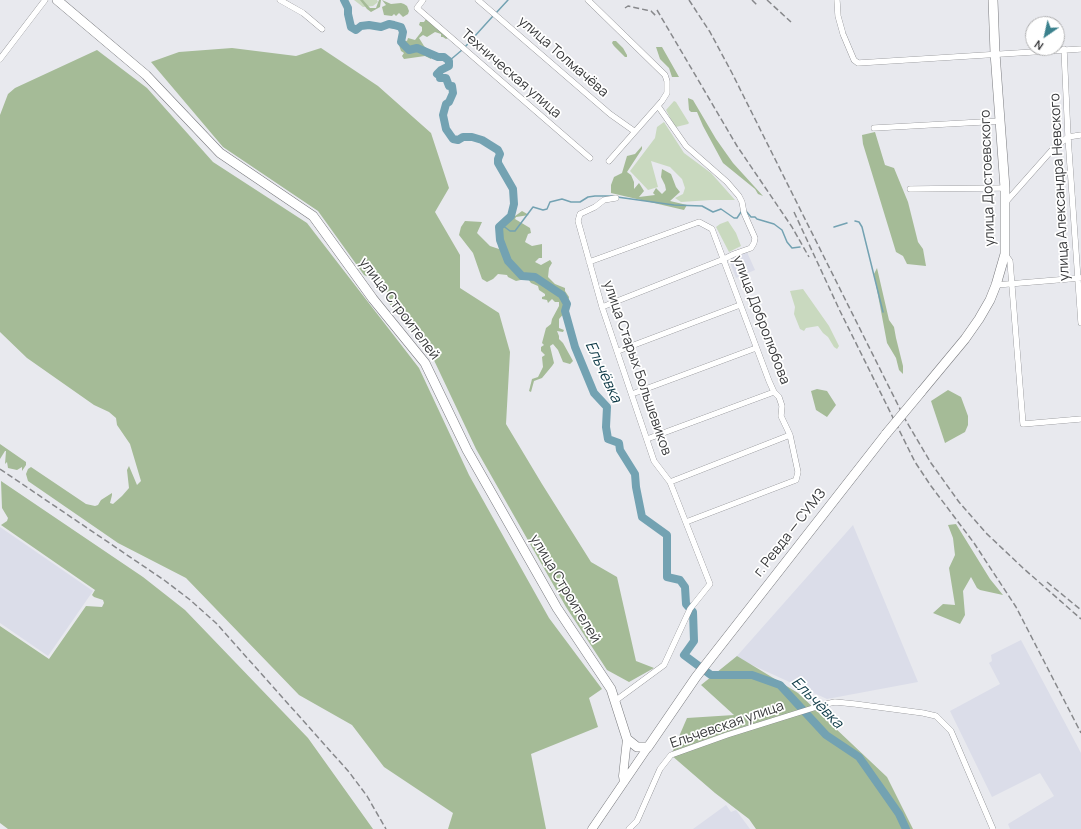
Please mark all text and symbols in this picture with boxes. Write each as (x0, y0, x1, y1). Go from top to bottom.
street label: улица Толмачёва (514, 13, 612, 101)
north arrow (1025, 16, 1065, 56)
street label: Техническая улица (457, 26, 565, 122)
text: N (1031, 37, 1046, 54)
street label: улица Александра Невского (1047, 93, 1073, 281)
street label: улица Достоевского (977, 109, 999, 247)
street label: улица Добролюбова (729, 253, 793, 387)
street label: улица Строителей (355, 255, 443, 363)
street label: улица Старых Большевиков (599, 278, 675, 458)
water label: Ельчёвка (581, 338, 625, 406)
street label: г. Ревда — СУМЗ (750, 486, 830, 580)
street label: улица Строителей (526, 532, 604, 646)
water label: Ельчёвка (787, 673, 847, 733)
street label: Ельчевская улица (668, 698, 786, 752)

